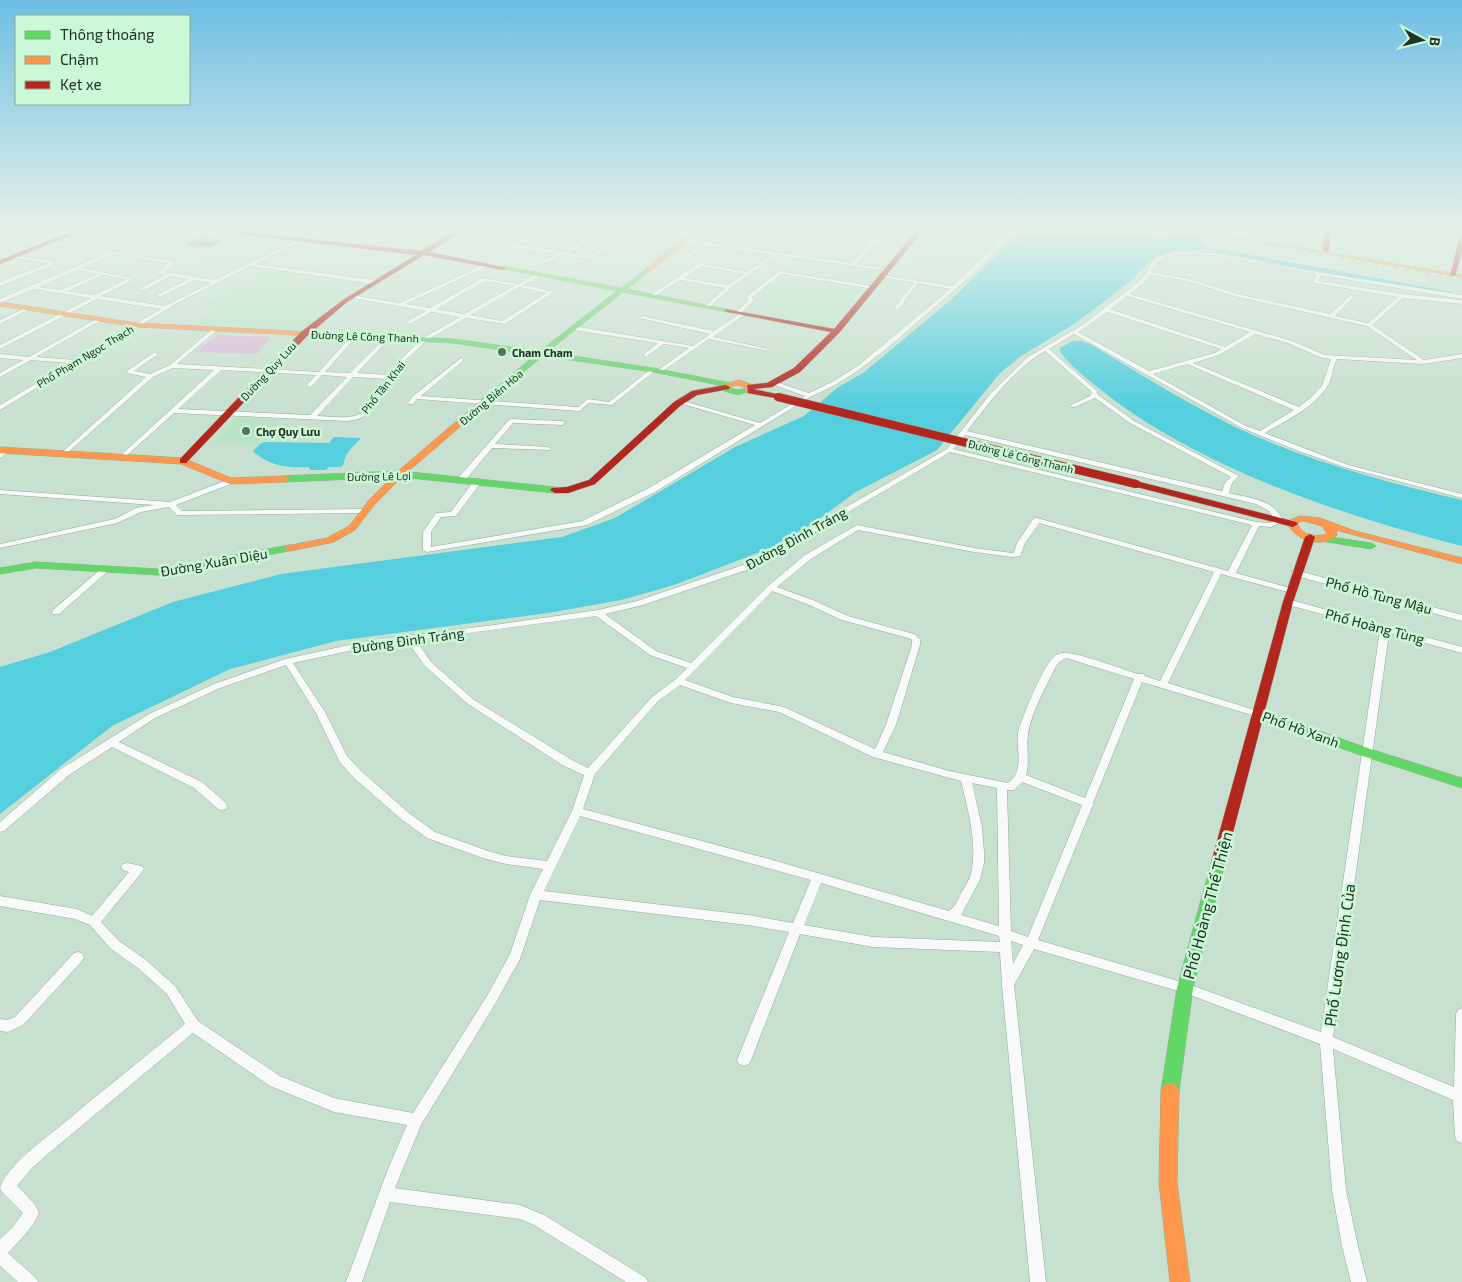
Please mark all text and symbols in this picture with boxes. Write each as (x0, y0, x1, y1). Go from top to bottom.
legend (15, 15, 190, 105)
north arrow (1397, 15, 1447, 65)
text: Thông thoáng (60, 25, 155, 43)
text: B (1426, 36, 1444, 47)
text: Chậm (60, 50, 99, 68)
text: Kẹt xe (60, 75, 102, 93)
street label: Phố Phạm Ngọc Thạch (34, 322, 136, 391)
street label: Đường Lê Công Thanh (311, 328, 419, 344)
street label: Đường Quy Lưu (238, 339, 299, 404)
marker: Cham Cham (496, 346, 508, 358)
place label: Cham Cham (512, 346, 573, 359)
street label: Phố Tân Khai (358, 358, 408, 416)
street label: Đường Biên Hòa (456, 367, 526, 427)
marker: Chợ Quy Lưu (240, 425, 252, 437)
place label: Chợ Quy Lưu (256, 425, 320, 439)
street label: Đường Lê Công Thanh (967, 437, 1075, 475)
street label: Đường Lê Lợi (347, 469, 411, 484)
street label: Đường Đinh Tráng (743, 503, 850, 573)
street label: Đường Xuân Diệu (159, 544, 269, 580)
street label: Phố Hồ Tùng Mậu (1324, 573, 1434, 617)
street label: Phố Hoàng Tùng (1324, 605, 1427, 647)
street label: Đường Đinh Tráng (351, 624, 465, 656)
street label: Phố Hồ Xanh (1260, 707, 1342, 751)
street label: Phố Hoàng Thế Thiện (1178, 829, 1236, 981)
street label: Phố Lương Định Của (1320, 882, 1358, 1028)

